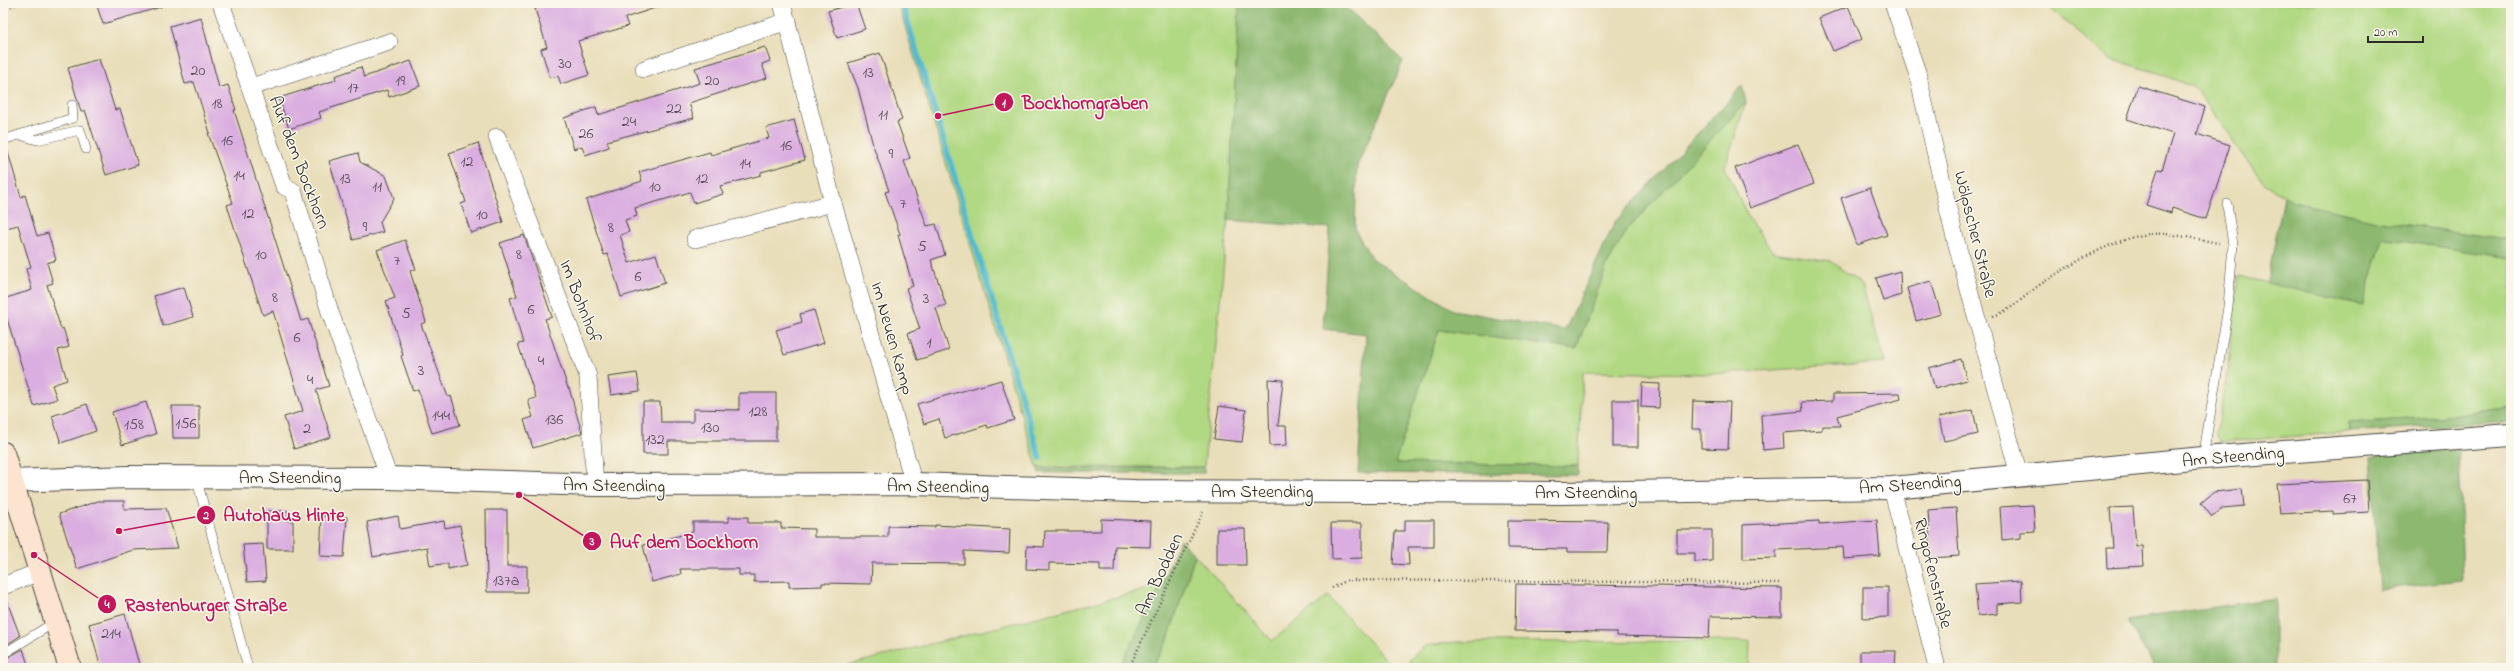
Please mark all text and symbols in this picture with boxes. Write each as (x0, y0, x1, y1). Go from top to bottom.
scale bar (2368, 18, 2423, 44)
text: 20 m (2374, 24, 2397, 42)
house number: 30 (558, 52, 572, 76)
house number: 20 (191, 59, 206, 83)
house number: 13 (862, 61, 874, 85)
house number: 19 (395, 69, 405, 93)
house number: 20 (705, 69, 720, 93)
house number: 17 (347, 76, 359, 100)
callout: Bockhorngraben (994, 87, 1156, 118)
text: Bockhorngraben (1021, 91, 1148, 120)
house number: 18 (211, 92, 223, 116)
street label: Auf dem Bockhorn (261, 92, 335, 233)
text: 1 (1002, 95, 1006, 113)
house number: 22 (666, 97, 682, 121)
house number: 11 (878, 103, 888, 127)
house number: 24 (622, 110, 637, 134)
house number: 26 (579, 122, 594, 146)
house number: 16 (221, 129, 233, 153)
house number: 16 (780, 134, 792, 158)
house number: 9 (889, 142, 894, 166)
house number: 12 (460, 150, 474, 174)
house number: 14 (739, 152, 751, 176)
house number: 14 (233, 164, 245, 188)
house number: 13 (339, 167, 351, 191)
house number: 12 (695, 167, 709, 191)
street label: Wölpscher Straße (1946, 168, 2003, 302)
house number: 11 (372, 175, 382, 199)
house number: 10 (649, 175, 661, 199)
house number: 7 (900, 192, 907, 216)
house number: 12 (241, 202, 255, 226)
house number: 10 (476, 203, 488, 227)
house number: 9 (363, 215, 368, 239)
house number: 8 (608, 216, 614, 240)
house number: 5 (917, 235, 927, 259)
house number: 10 (255, 243, 267, 267)
house number: 8 (516, 243, 522, 267)
house number: 7 (394, 249, 401, 273)
street label: Im Bohnhof (551, 256, 607, 348)
house number: 6 (634, 265, 642, 289)
street label: Im Neuen Kamp (862, 279, 920, 398)
house number: 8 (272, 286, 278, 310)
house number: 3 (923, 287, 929, 311)
house number: 6 (527, 298, 535, 322)
house number: 5 (401, 302, 411, 326)
house number: 6 (293, 326, 301, 350)
house number: 1 (926, 331, 932, 355)
house number: 4 (538, 349, 545, 373)
house number: 3 (418, 359, 424, 383)
house number: 4 (307, 368, 314, 392)
house number: 128 (748, 400, 768, 424)
house number: 144 (432, 404, 451, 428)
house number: 136 (545, 408, 563, 432)
house number: 156 (175, 412, 197, 436)
house number: 158 (124, 413, 144, 437)
house number: 130 (701, 416, 719, 440)
house number: 2 (303, 417, 311, 441)
house number: 132 (645, 428, 665, 452)
street label: Am Steending (2181, 441, 2285, 476)
street label: Am Steending (239, 466, 341, 493)
street label: Am Steending (1858, 469, 1962, 504)
street label: Am Steending (562, 473, 665, 502)
street label: Am Steending (886, 474, 989, 503)
street label: Am Steending (1211, 480, 1313, 507)
street label: Am Steending (1535, 481, 1637, 508)
house number: 67 (2343, 487, 2357, 511)
callout: Autohaus Hinte (196, 499, 353, 530)
text: Autohaus Hinte (223, 503, 345, 530)
text: 2 (202, 507, 209, 525)
street label: Ringofenstraße (1905, 516, 1959, 633)
callout: Auf dem Bockhorn (582, 525, 766, 556)
street label: Am Bodden (1130, 529, 1191, 620)
text: Auf dem Bockhorn (610, 530, 758, 557)
text: 3 (589, 533, 595, 551)
house number: 137a (493, 569, 519, 593)
callout: Rastenburger Straße (97, 589, 295, 620)
text: Rastenburger Straße (125, 593, 288, 622)
text: 4 (104, 596, 110, 614)
house number: 214 (101, 622, 121, 646)

